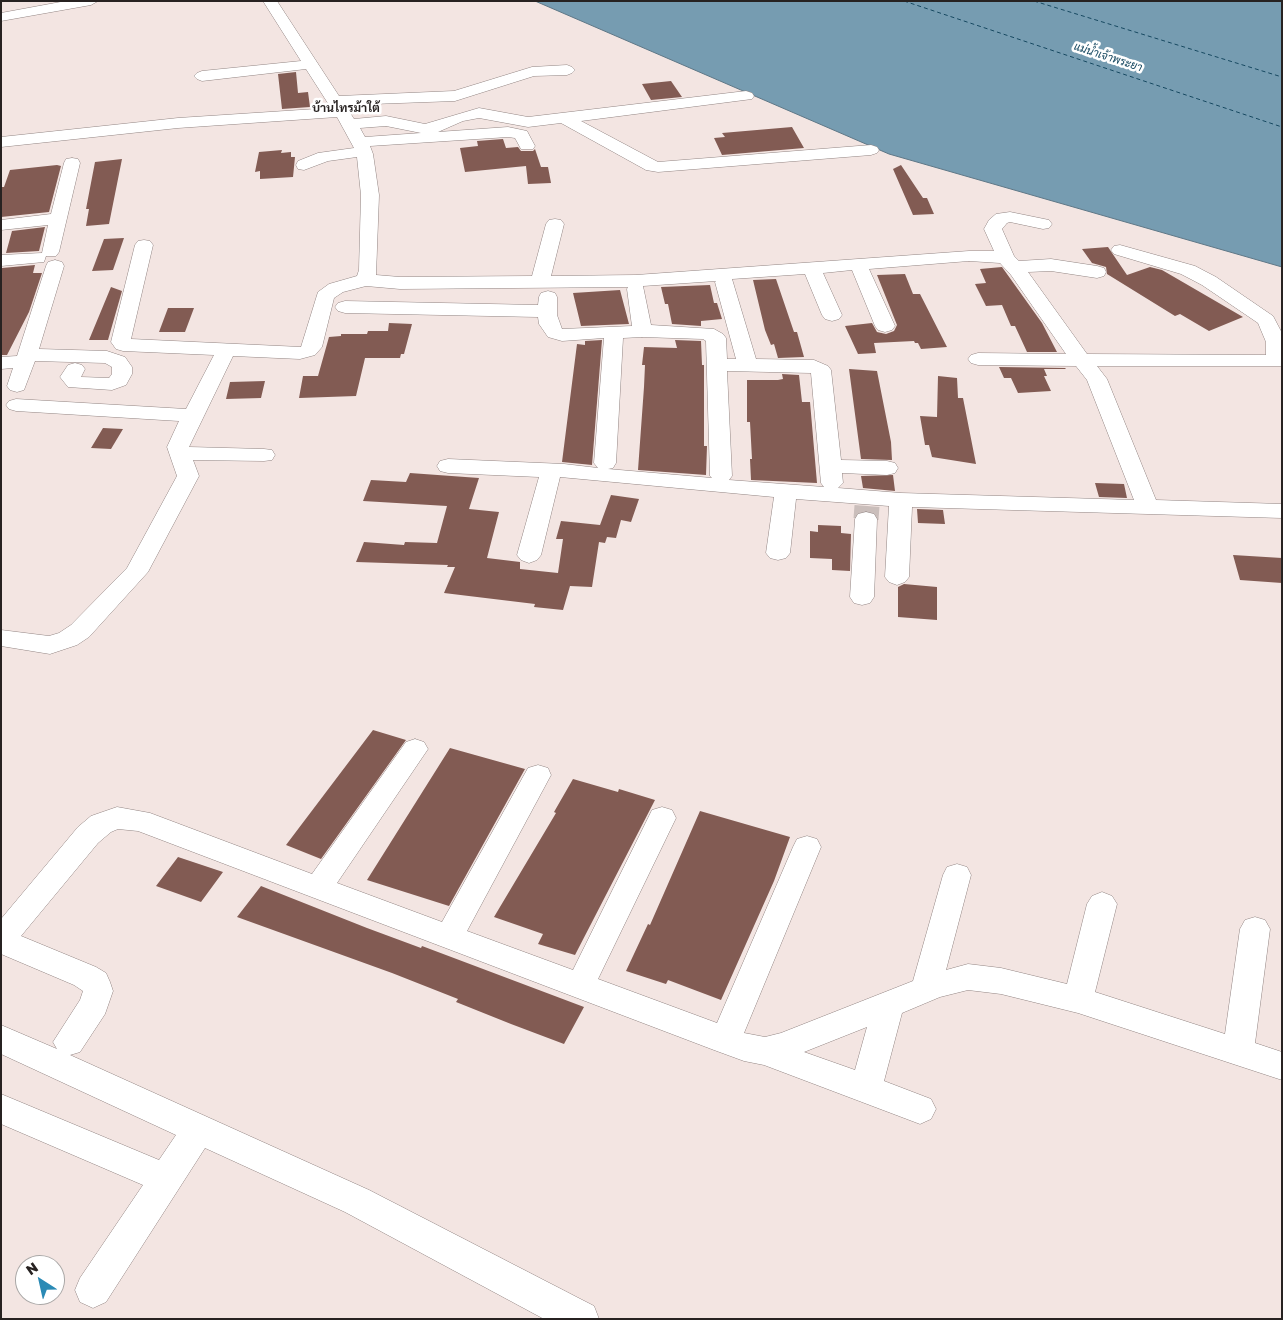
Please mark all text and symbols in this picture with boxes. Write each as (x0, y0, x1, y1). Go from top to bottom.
water label: แม่น้ำเจ้าพระยา (1072, 40, 1144, 74)
district label: บ้านไทรม้าใต้ (312, 101, 380, 115)
north arrow (15, 1255, 65, 1305)
text: N (22, 1258, 41, 1278)

